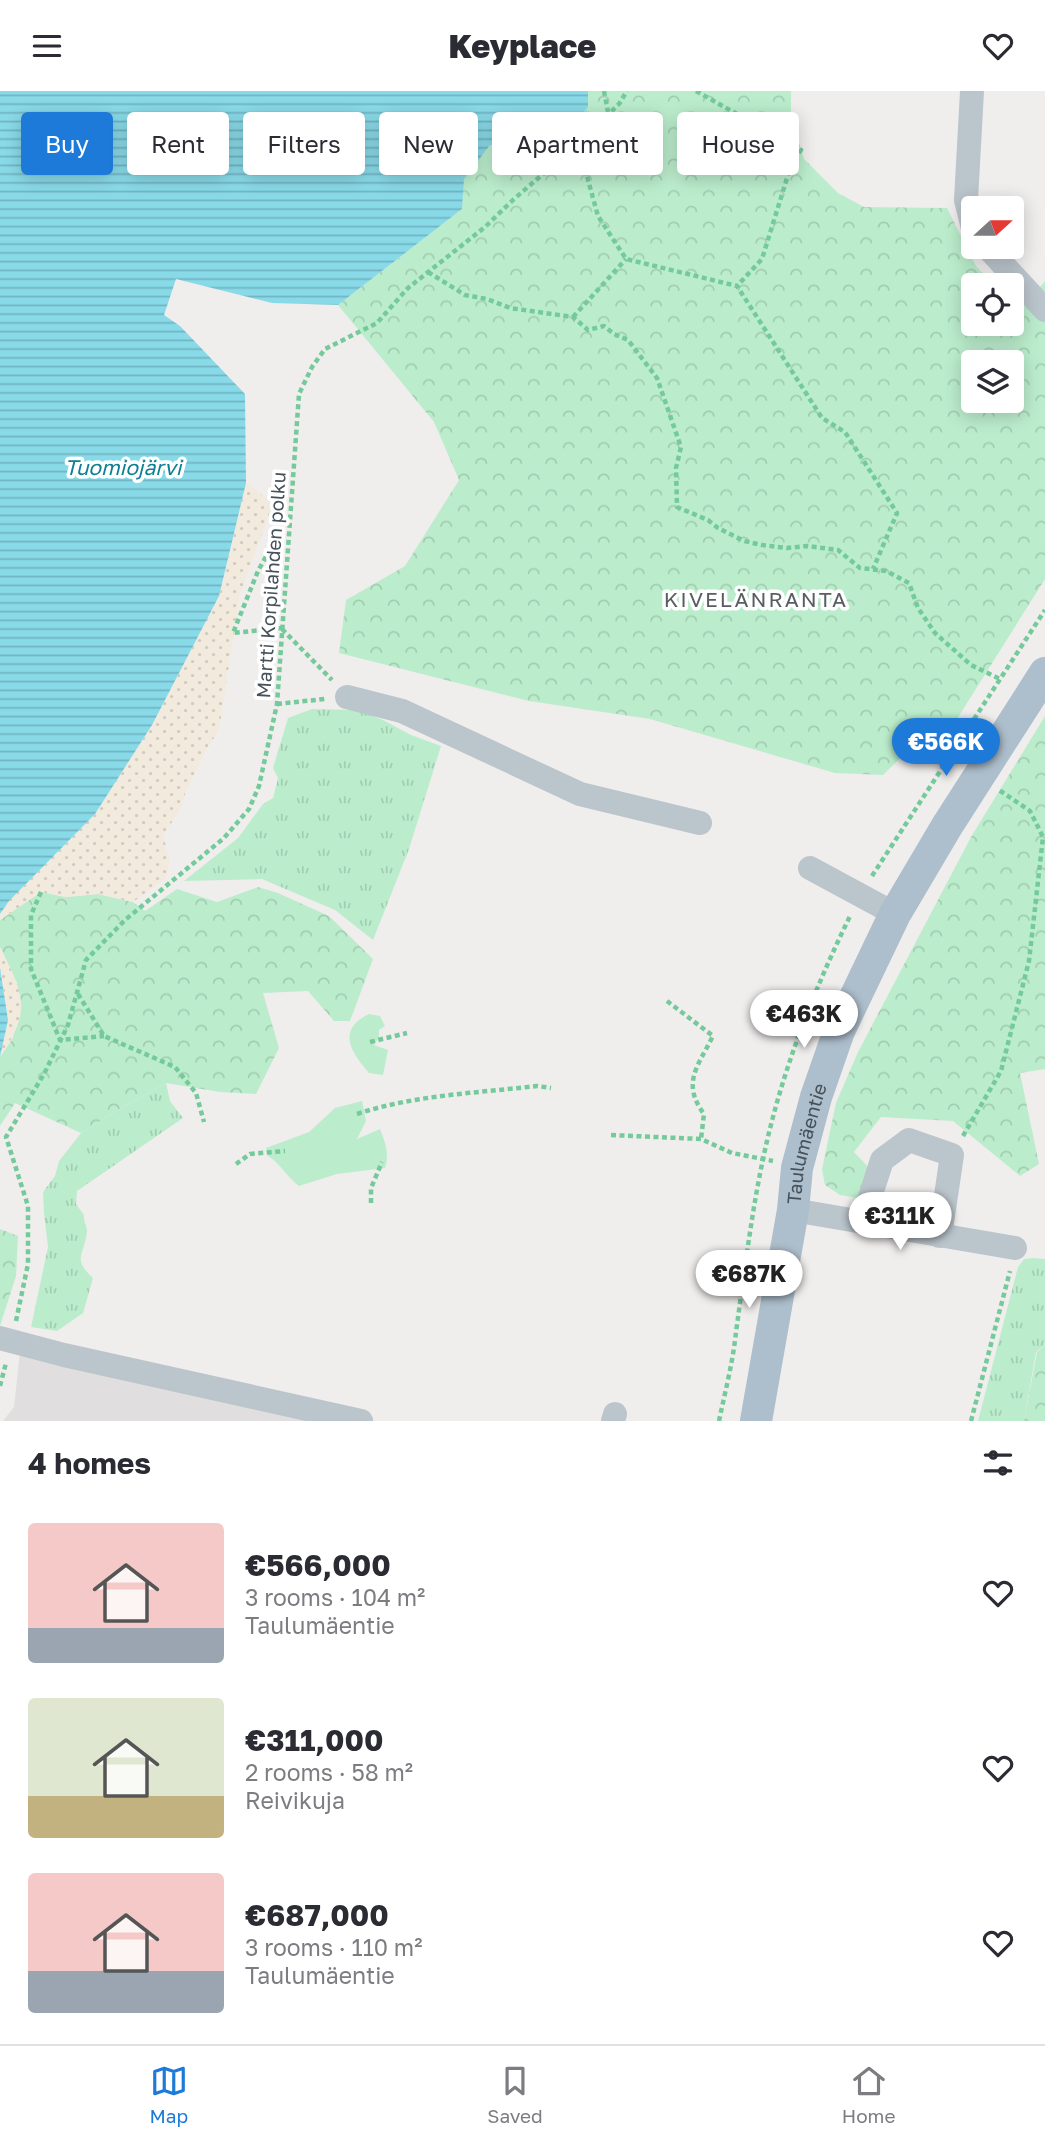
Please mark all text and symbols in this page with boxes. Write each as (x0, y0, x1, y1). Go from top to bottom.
icon: menu (28, 27, 66, 65)
text: Keyplace (449, 27, 596, 65)
icon: heart (979, 27, 1017, 65)
chip: Buy (21, 112, 113, 175)
chip: Rent (127, 112, 229, 175)
chip: Filters (243, 112, 365, 175)
chip: New (379, 112, 478, 175)
chip: Apartment (492, 112, 663, 175)
chip: House (677, 112, 799, 175)
north arrow (961, 196, 1024, 259)
map controls (961, 196, 1024, 413)
button: locate (961, 273, 1024, 336)
button: layers (961, 350, 1024, 413)
water label: Tuomiojärvi (65, 454, 184, 480)
street label: Martti Korpilahden polku (251, 471, 290, 699)
district label: KIVELÄNRANTA (664, 586, 848, 612)
pin: €566K (897, 719, 995, 778)
text: €566K (908, 727, 984, 755)
pin: €463K (755, 991, 853, 1050)
text: €463K (766, 999, 842, 1027)
street label: Taulumäentie (782, 1080, 831, 1205)
pin: €311K (851, 1193, 949, 1252)
text: €311K (865, 1201, 935, 1229)
pin: €687K (700, 1251, 798, 1310)
text: €687K (712, 1259, 786, 1287)
icon: filters (979, 1444, 1017, 1482)
text: 4 homes (28, 1445, 151, 1481)
text: €566,000 (245, 1547, 391, 1583)
icon: home (84, 1551, 168, 1635)
icon: heart (979, 1574, 1017, 1612)
text: 3 rooms · 104 m² (245, 1583, 425, 1611)
text: Taulumäentie (245, 1611, 395, 1639)
text: €311,000 (245, 1722, 383, 1758)
icon: home (84, 1726, 168, 1810)
icon: heart (979, 1749, 1017, 1787)
text: 2 rooms · 58 m² (245, 1758, 413, 1786)
text: Reivikuja (245, 1786, 345, 1814)
text: €687,000 (245, 1897, 389, 1933)
icon: home (84, 1901, 168, 1985)
icon: heart (979, 1924, 1017, 1962)
text: 3 rooms · 110 m² (245, 1933, 422, 1961)
text: Taulumäentie (245, 1961, 395, 1989)
tab: Map (150, 2062, 188, 2127)
tab: Saved (487, 2062, 543, 2127)
tab: Home (842, 2062, 895, 2127)

